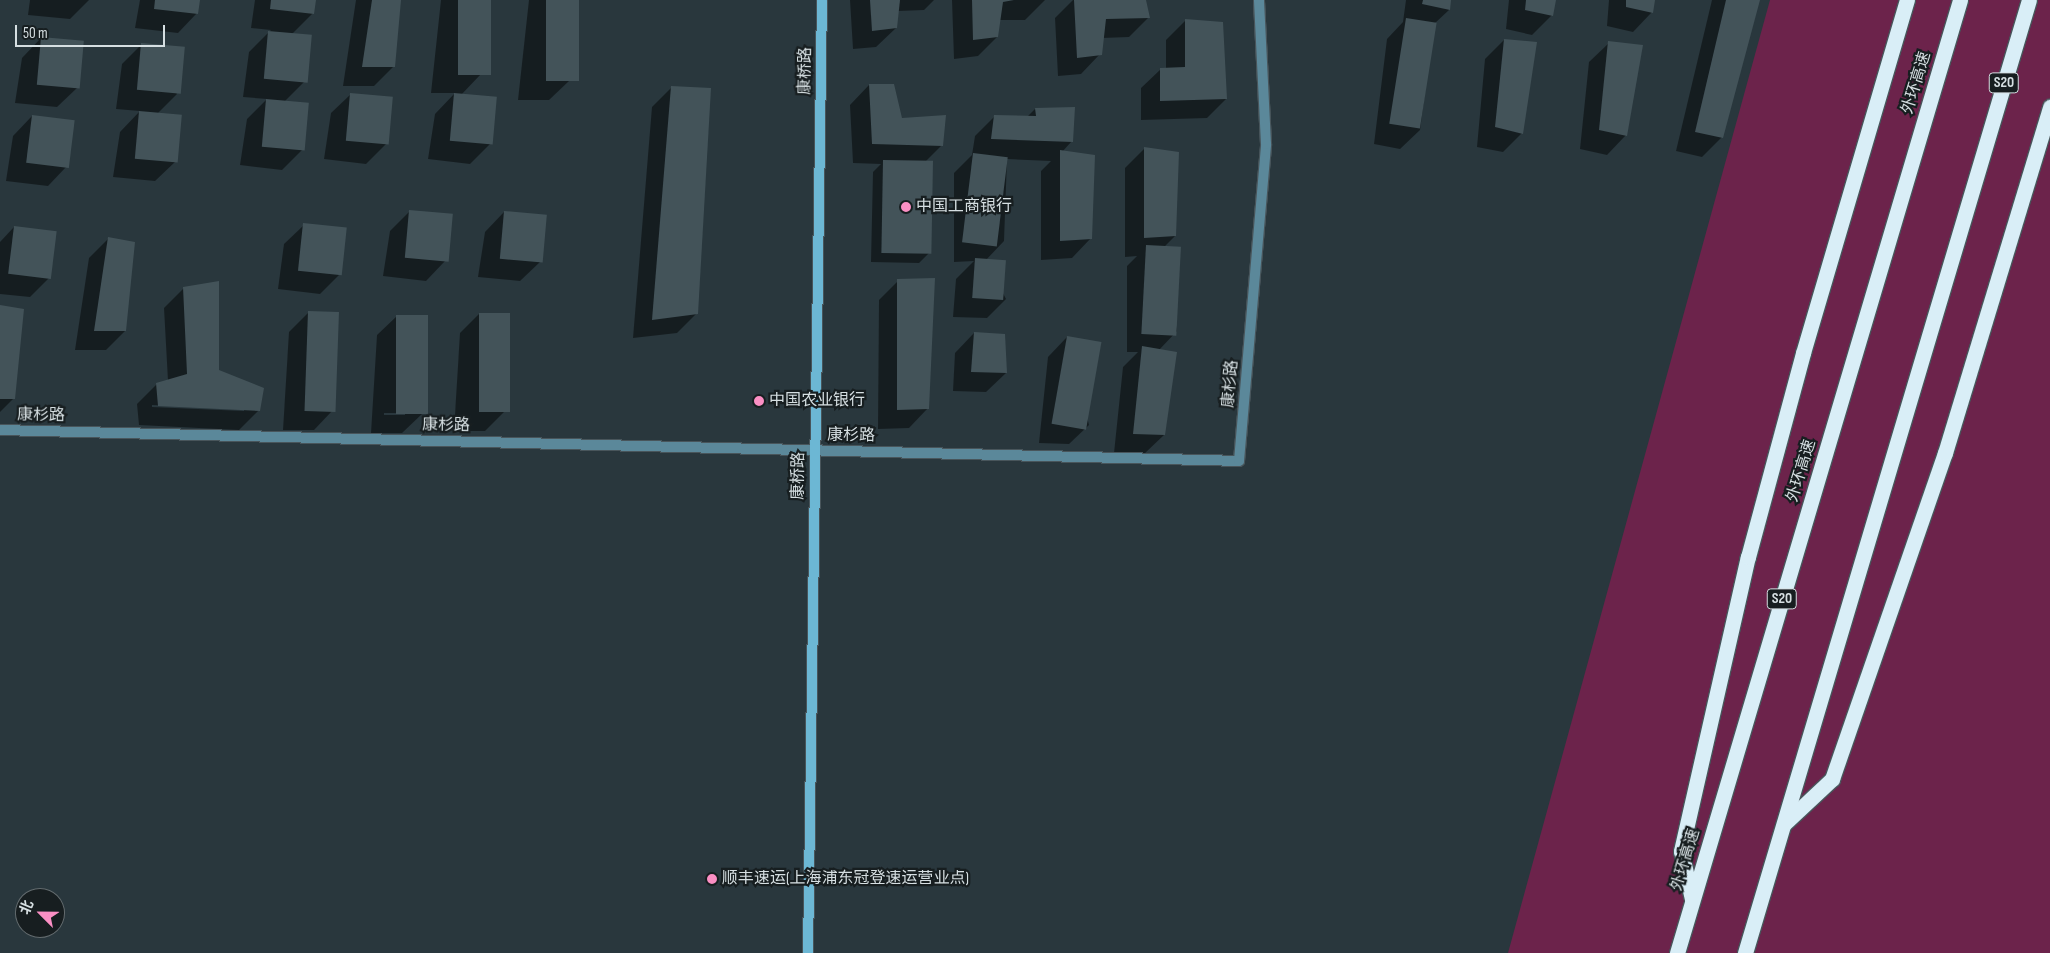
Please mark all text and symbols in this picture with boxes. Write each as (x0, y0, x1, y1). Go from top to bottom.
scale bar (18, 15, 168, 47)
text: 50 m (23, 24, 48, 43)
street label: 康桥路 (796, 47, 816, 95)
street label: 外环高速 (1898, 50, 1936, 116)
road number: S20 (1988, 70, 2020, 96)
place label: 中国工商银行 (916, 197, 1012, 217)
marker: 中国工商银行 (900, 201, 912, 213)
street label: 康杉路 (1219, 359, 1243, 409)
place label: 中国农业银行 (769, 391, 865, 411)
marker: 中国农业银行 (753, 395, 765, 407)
street label: 康杉路 (17, 406, 65, 426)
street label: 康杉路 (422, 416, 470, 436)
street label: 康杉路 (827, 426, 875, 446)
street label: 外环高速 (1783, 438, 1821, 504)
street label: 康桥路 (789, 452, 809, 500)
road number: S20 (1766, 586, 1798, 612)
street label: 外环高速 (1667, 827, 1705, 893)
place label: 顺丰速运(上海浦东冠登速运营业点) (722, 869, 969, 889)
marker: 顺丰速运(上海浦东冠登速运营业点) (706, 873, 718, 885)
north arrow (15, 888, 65, 938)
text: 北 (16, 898, 37, 917)

